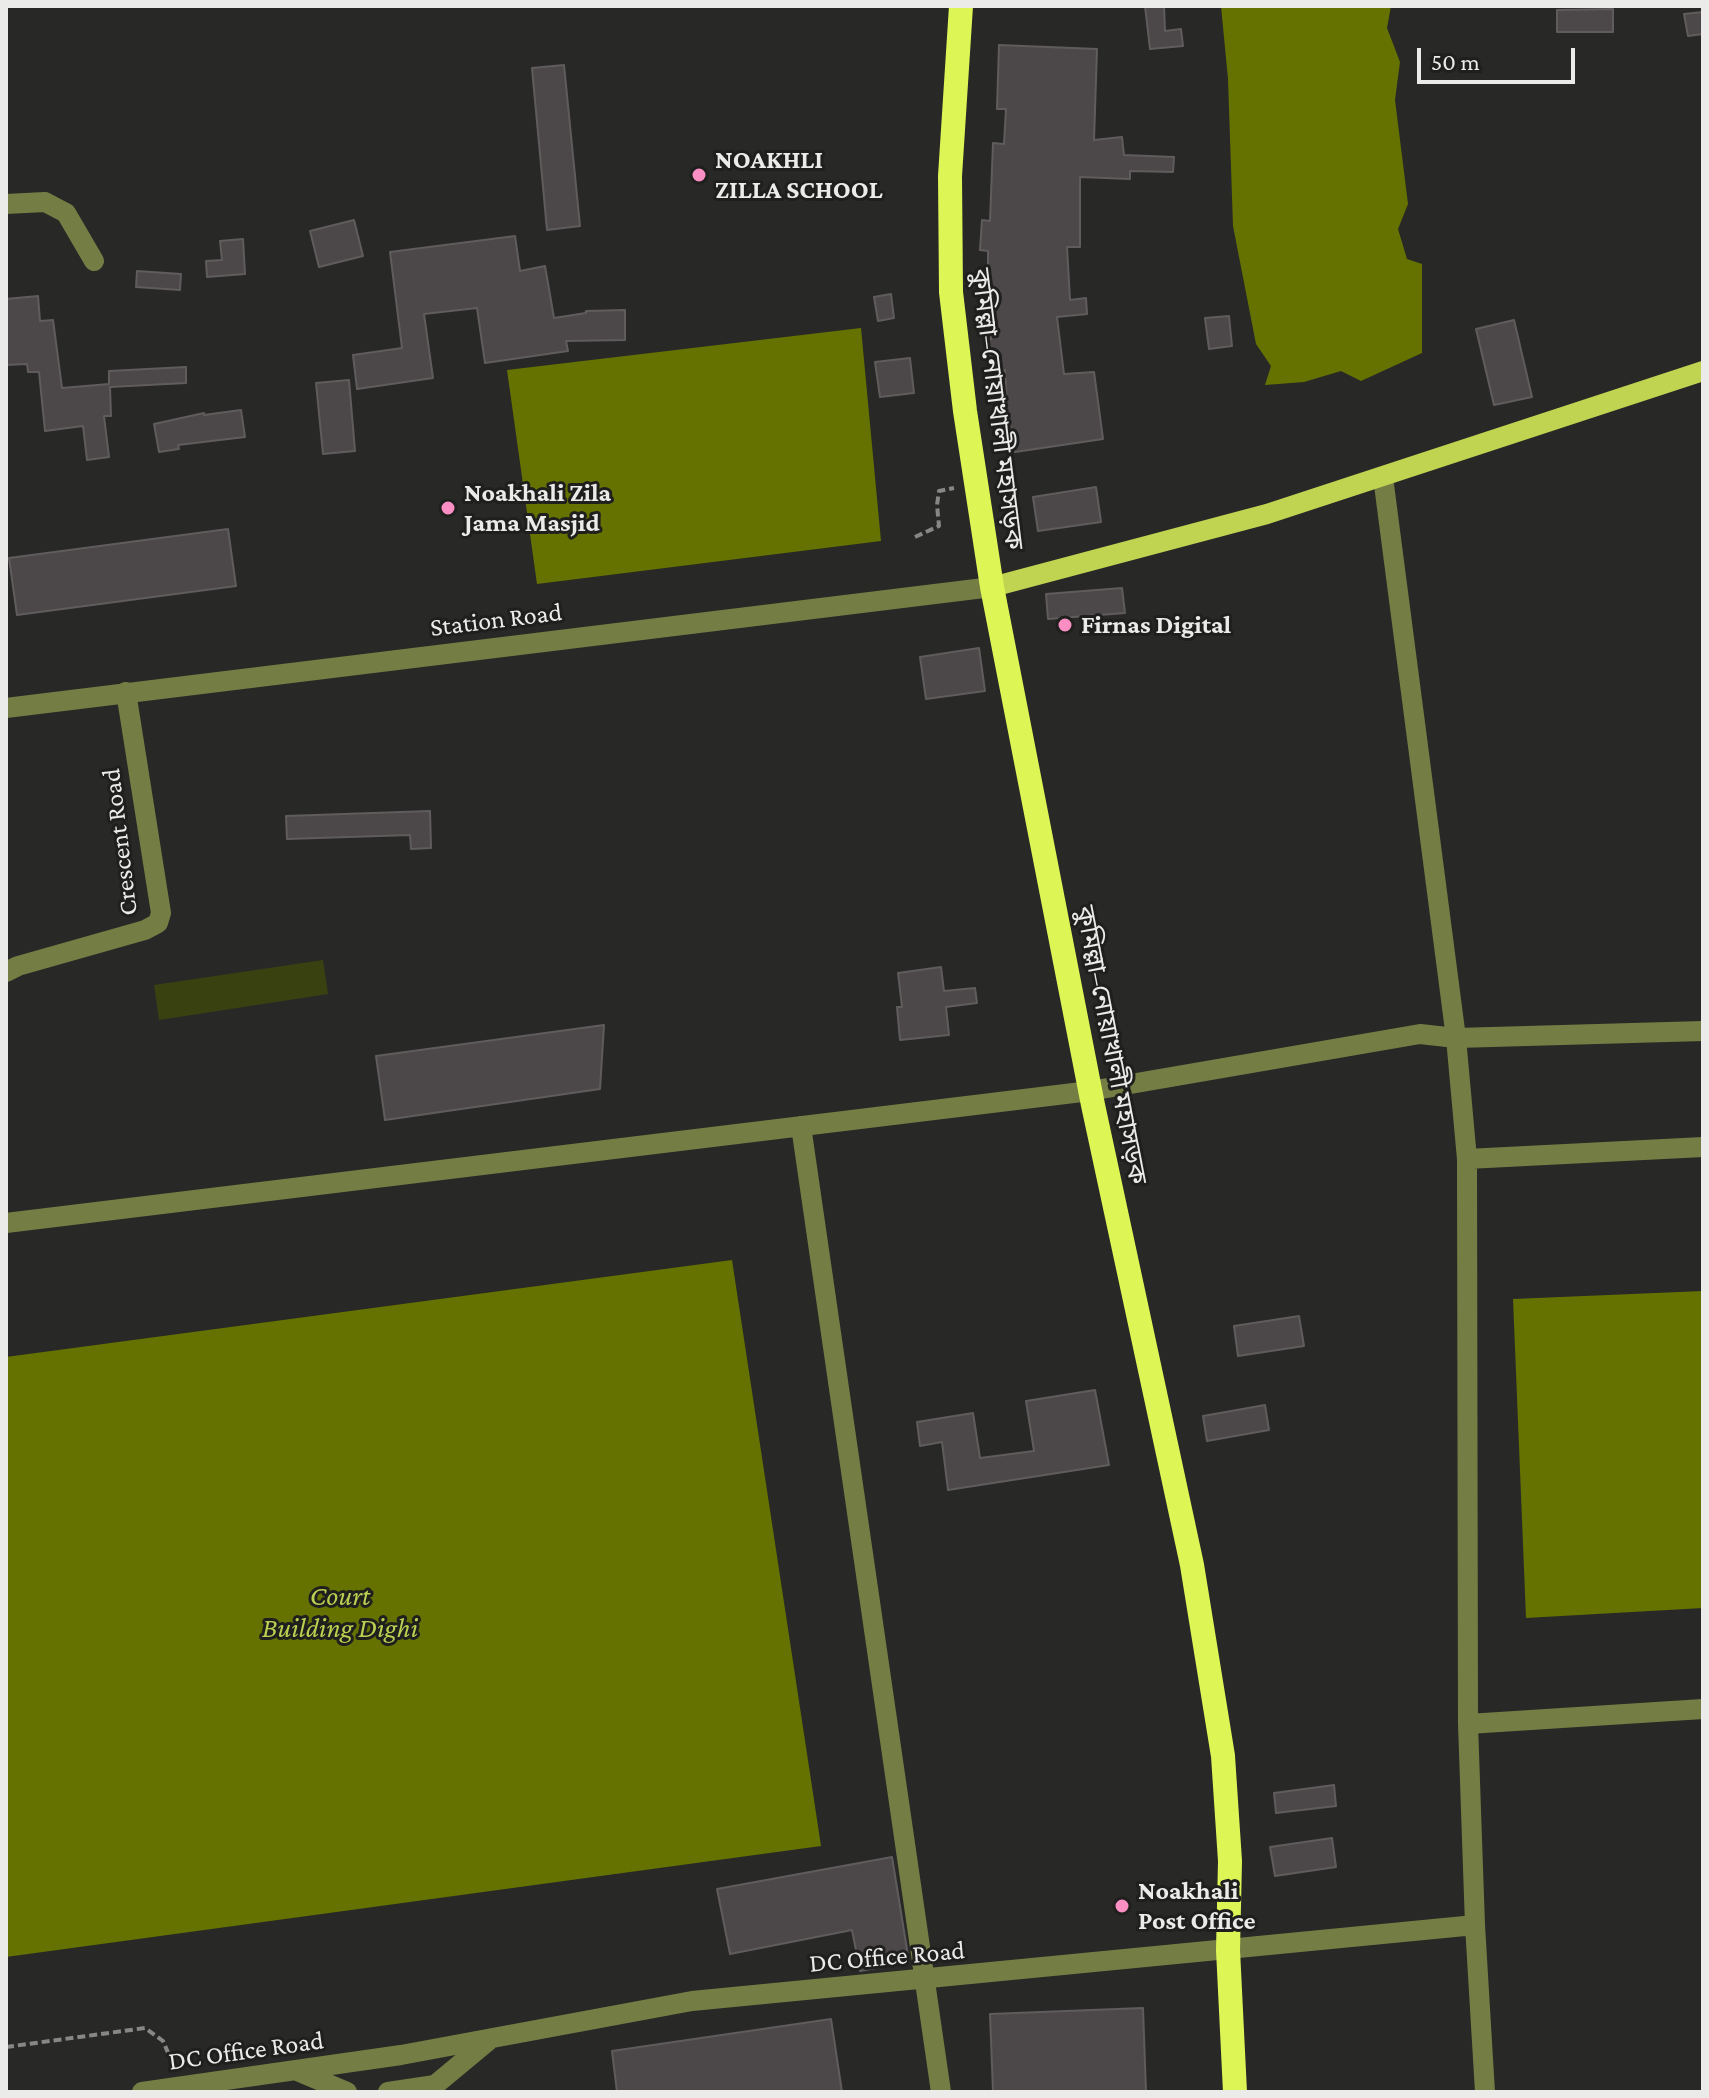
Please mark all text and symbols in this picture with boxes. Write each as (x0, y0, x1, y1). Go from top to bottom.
scale bar (1421, 32, 1579, 82)
text: 50 m (1431, 48, 1480, 75)
place label: NOAKHLI ZILLA SCHOOL (715, 144, 883, 206)
marker: NOAKHLI ZILLA SCHOOL (690, 166, 708, 184)
street label: কুমিল্লা–নোয়াখালী মহাসড়ক (964, 267, 1030, 551)
place label: Noakhali Zila Jama Masjid (464, 477, 611, 538)
marker: Noakhali Zila Jama Masjid (439, 499, 457, 517)
street label: Station Road (428, 596, 564, 644)
place label: Firnas Digital (1081, 609, 1231, 641)
marker: Firnas Digital (1056, 616, 1074, 634)
street label: Crescent Road (96, 767, 144, 917)
street label: কুমিল্লা–নোয়াখালী মহাসড়ক (1069, 903, 1153, 1187)
water label: Court Building Dighi (262, 1579, 418, 1645)
place label: Noakhali Post Office (1138, 1875, 1256, 1936)
marker: Noakhali Post Office (1113, 1897, 1131, 1915)
street label: DC Office Road (808, 1935, 966, 1979)
street label: DC Office Road (166, 2025, 326, 2077)

